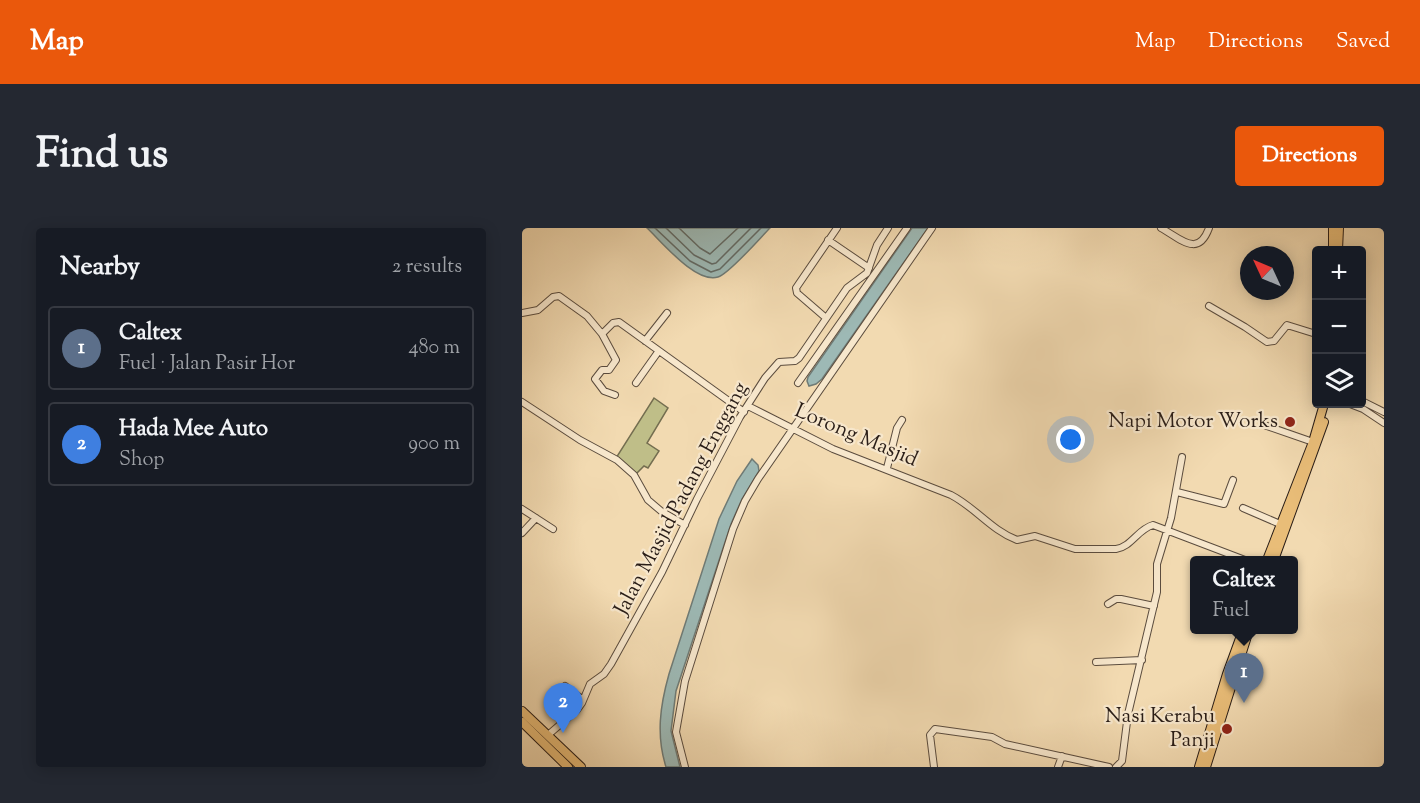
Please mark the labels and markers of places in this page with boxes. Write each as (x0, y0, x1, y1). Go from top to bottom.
place label: Napi Motor Works (1108, 407, 1278, 437)
marker: Napi Motor Works (1283, 415, 1297, 429)
pin: 1 (1224, 654, 1264, 703)
pin: 2 (544, 684, 582, 733)
place label: Nasi Kerabu Panji (1105, 702, 1215, 756)
marker: Nasi Kerabu Panji (1220, 722, 1234, 736)

